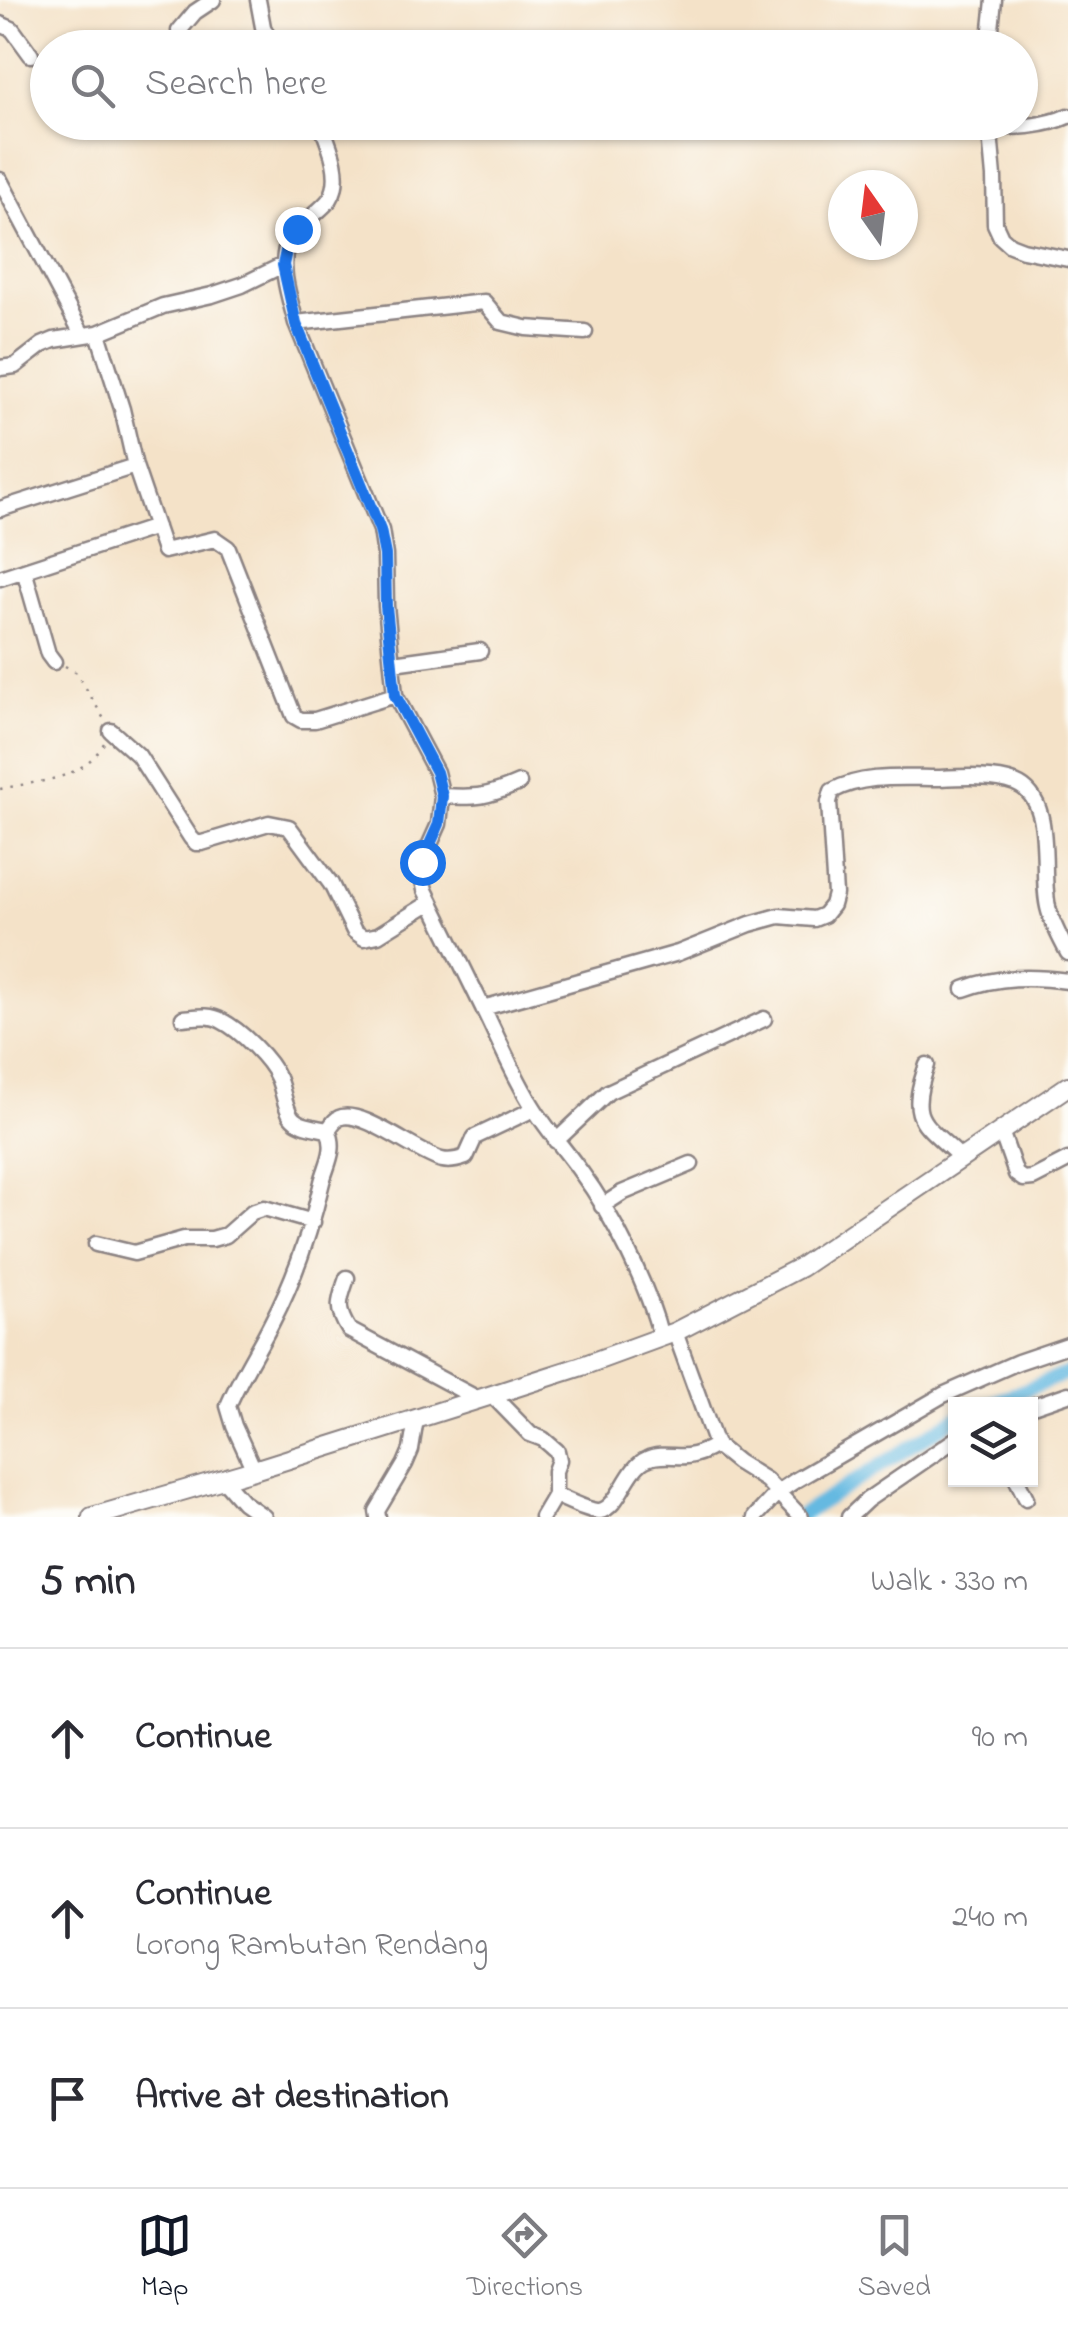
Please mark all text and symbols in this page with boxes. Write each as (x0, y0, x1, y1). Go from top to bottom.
search box (30, 30, 1038, 140)
text: Search here (145, 57, 327, 113)
icon: search (65, 58, 120, 113)
north arrow (828, 170, 918, 260)
route end (275, 207, 321, 253)
route start (400, 840, 446, 886)
map controls (948, 1397, 1038, 1487)
button: layers (948, 1397, 1038, 1487)
text: 5 min (40, 1552, 135, 1613)
text: Walk · 330 m (871, 1559, 1028, 1606)
text: Continue (135, 1710, 271, 1766)
icon: ahead (40, 1711, 95, 1766)
text: 90 m (972, 1715, 1028, 1762)
text: Continue (135, 1867, 271, 1923)
icon: ahead (40, 1891, 95, 1946)
text: 240 m (952, 1895, 1028, 1942)
text: Lorong Rambutan Rendang (135, 1923, 488, 1970)
text: Arrive at destination (135, 2070, 449, 2126)
icon: arrive (40, 2071, 95, 2126)
tab: Map (137, 2208, 192, 2309)
tab: Directions (467, 2208, 583, 2309)
tab: Saved (858, 2208, 931, 2309)

